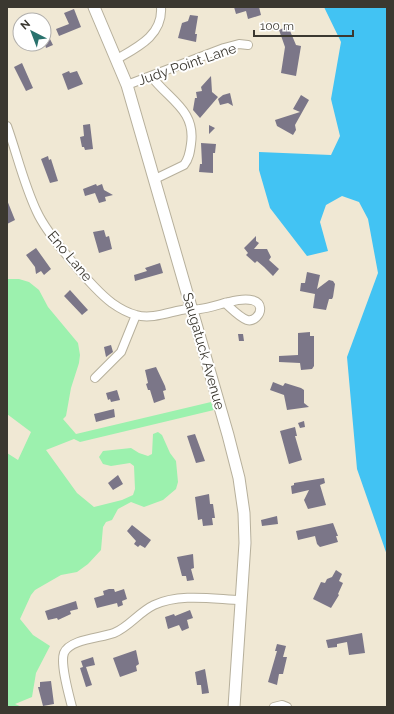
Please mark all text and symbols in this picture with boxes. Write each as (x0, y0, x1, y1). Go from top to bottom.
north arrow (12, 12, 52, 52)
scale bar (254, 12, 353, 38)
text: N (18, 17, 33, 33)
text: 100 m (260, 19, 294, 33)
street label: Judy Point Lane (136, 40, 238, 88)
street label: Eno Lane (44, 228, 96, 284)
street label: Saugatuck Avenue (180, 291, 228, 411)

